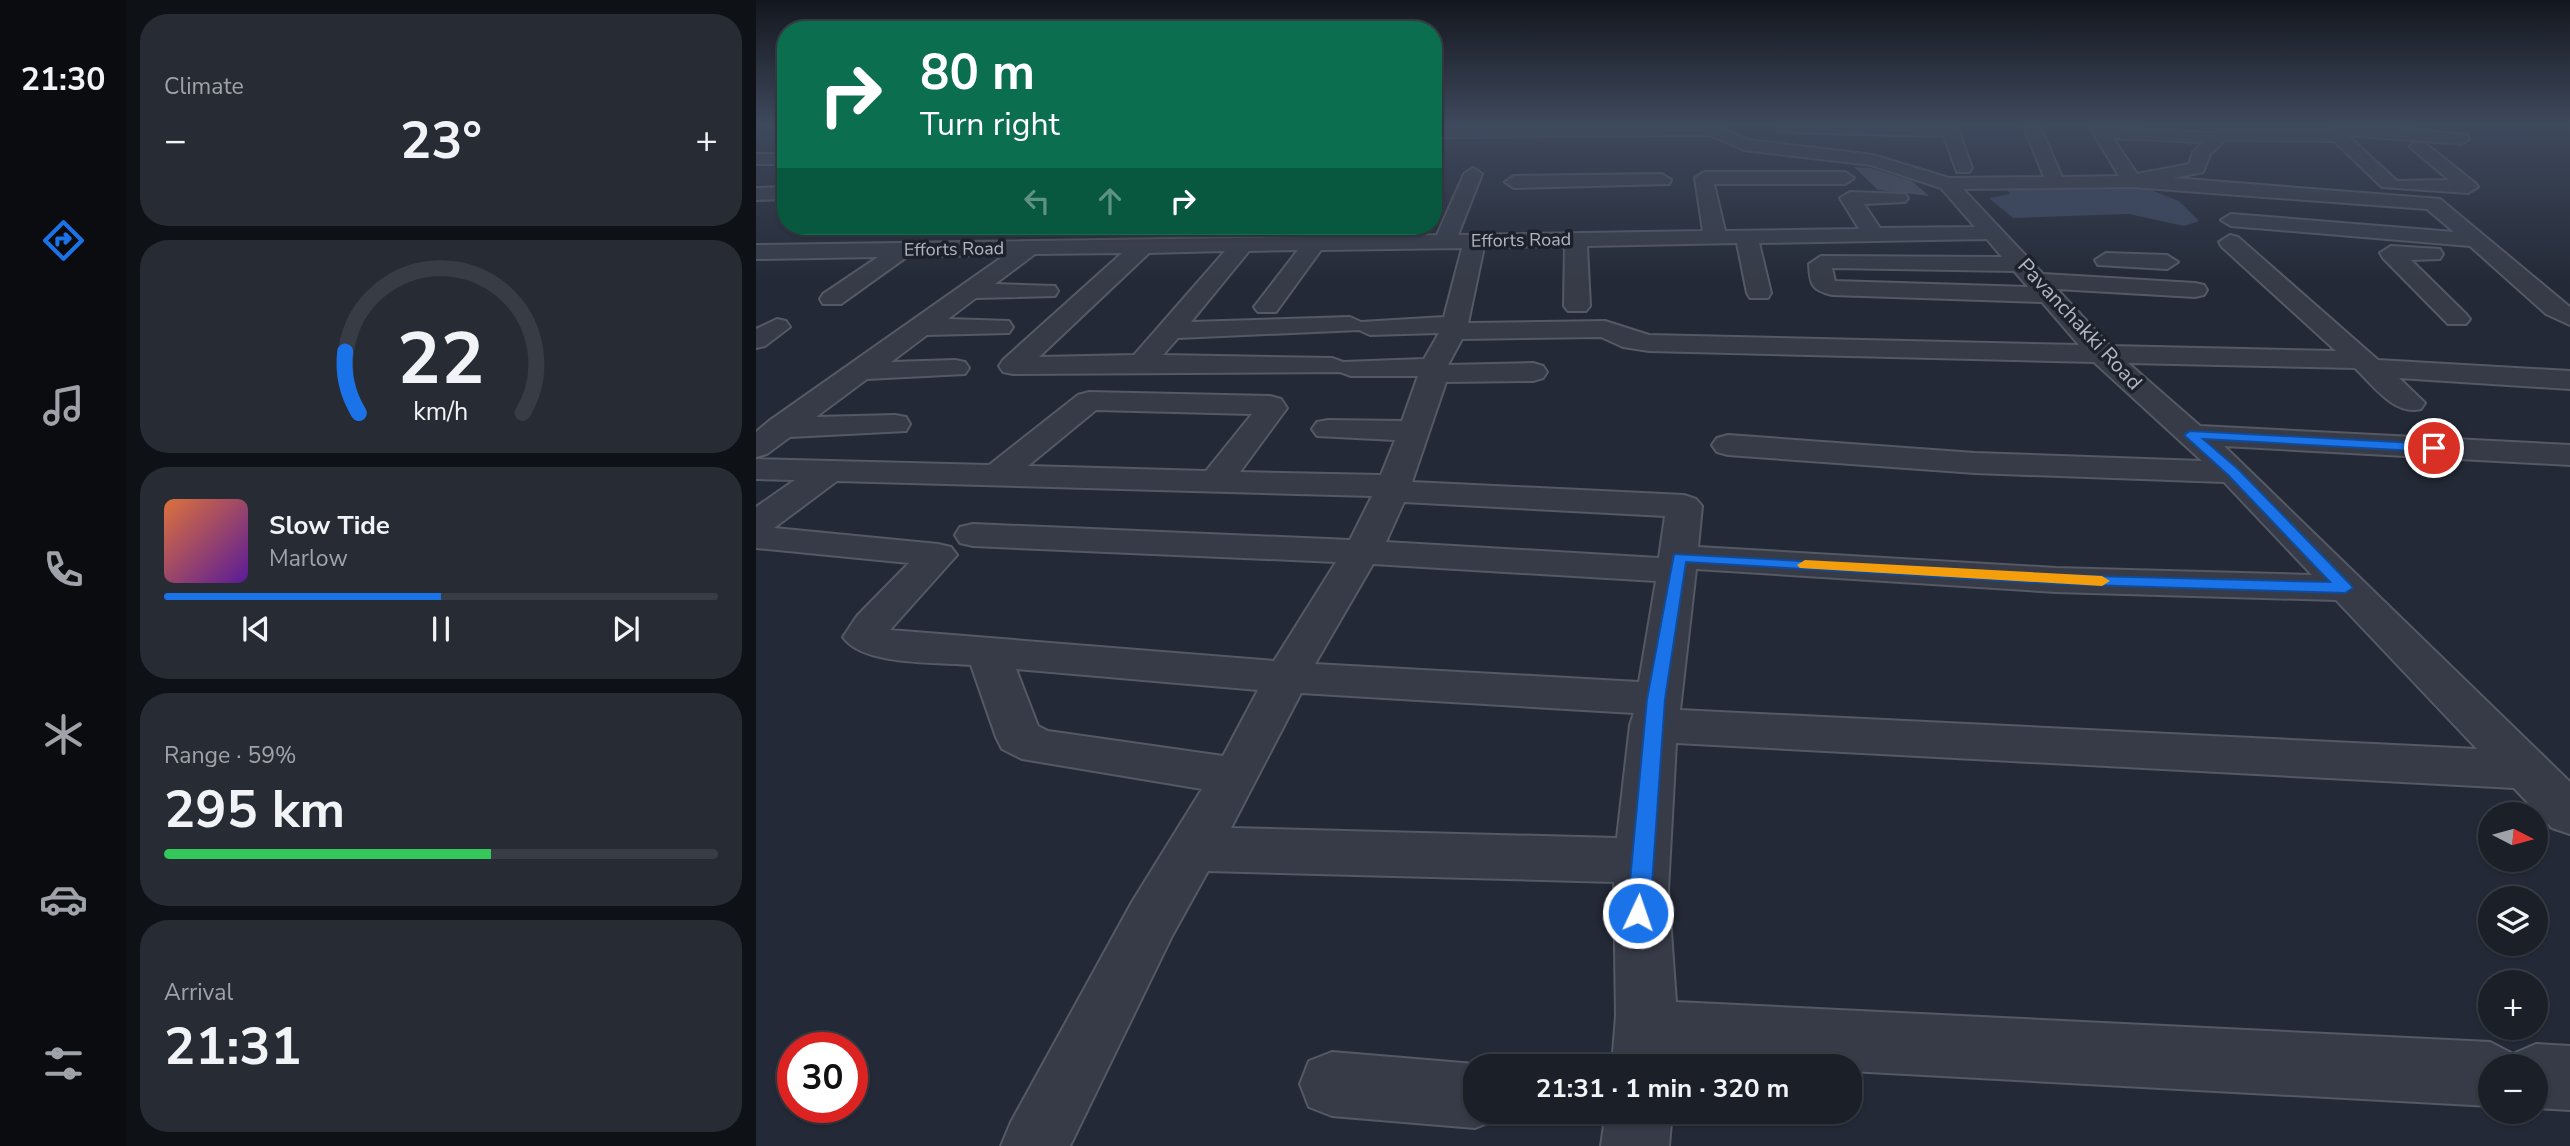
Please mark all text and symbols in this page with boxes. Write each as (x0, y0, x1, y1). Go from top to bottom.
text: 80 m (920, 39, 1035, 106)
icon: right (805, 49, 896, 140)
text: 21:30 (21, 58, 105, 101)
text: Climate (164, 71, 244, 102)
text: Turn right (920, 103, 1060, 146)
text: 23° (400, 105, 482, 176)
text: − (164, 115, 187, 166)
text: + (695, 115, 718, 166)
icon: left (1018, 182, 1056, 220)
icon: ahead (1091, 182, 1129, 220)
icon: right (1164, 182, 1202, 220)
icon: directions (39, 216, 88, 265)
street label: Efforts Road (1471, 227, 1571, 253)
street label: Efforts Road (904, 236, 1004, 262)
street label: Pavanchakki Road (2012, 252, 2148, 396)
text: 22 (397, 309, 485, 409)
icon: music (39, 381, 88, 430)
text: km/h (413, 394, 469, 428)
pin (2404, 418, 2464, 478)
icon: arrive (2415, 429, 2453, 467)
text: Slow Tide (269, 508, 390, 543)
text: Marlow (269, 543, 348, 574)
icon: phone (39, 545, 88, 594)
icon: previous (237, 610, 275, 648)
icon: pause (422, 610, 460, 648)
icon: next (607, 610, 645, 648)
icon: climate (39, 710, 88, 759)
text: Range · 59% (164, 740, 296, 771)
text: 295 km (164, 774, 345, 845)
north arrow (2478, 802, 2548, 872)
map controls (2478, 802, 2548, 1124)
icon: car (39, 875, 88, 924)
position arrow (1601, 876, 1675, 950)
button: layers (2478, 886, 2548, 956)
button: + (2478, 970, 2548, 1040)
text: Arrival (164, 977, 233, 1008)
text: 21:31 (164, 1011, 302, 1082)
speed limit sign: 30 (777, 1032, 868, 1123)
icon: filters (39, 1039, 88, 1088)
button: − (2478, 1054, 2548, 1124)
text: 21:31 · 1 min · 320 m (1536, 1071, 1789, 1106)

